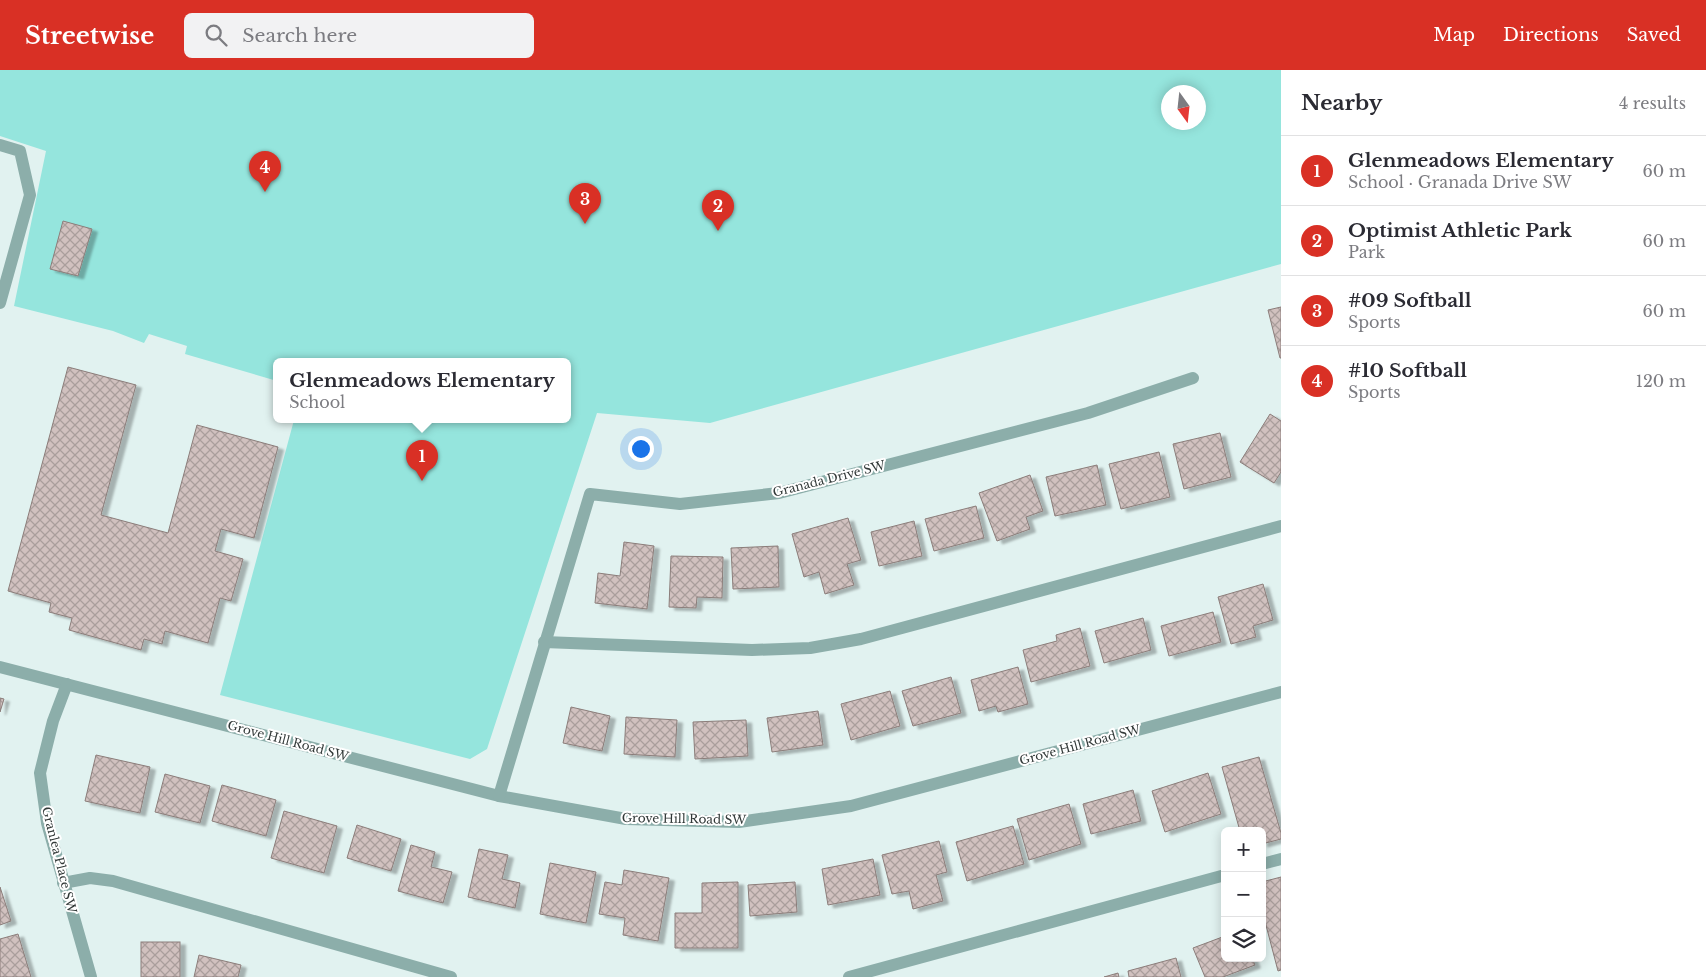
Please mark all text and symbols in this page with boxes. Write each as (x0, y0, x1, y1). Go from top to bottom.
search box (184, 13, 534, 58)
text: Streetwise (25, 21, 154, 50)
icon: search (202, 21, 230, 49)
text: Search here (242, 24, 357, 47)
text: Map (1433, 24, 1475, 46)
text: Directions (1503, 24, 1599, 46)
text: Saved (1627, 24, 1681, 46)
north arrow (1161, 85, 1206, 130)
text: Nearby (1301, 90, 1382, 116)
text: 4 results (1619, 93, 1686, 113)
text: Glenmeadows Elementary (1348, 149, 1613, 172)
pin: 4 (249, 151, 281, 192)
text: 1 (1314, 161, 1320, 181)
text: 60 m (1643, 161, 1686, 181)
text: School · Granada Drive SW (1348, 172, 1572, 192)
pin: 3 (569, 183, 601, 224)
pin: 2 (702, 190, 734, 231)
text: Optimist Athletic Park (1348, 219, 1572, 242)
text: 2 (1312, 231, 1322, 251)
text: 60 m (1643, 231, 1686, 251)
text: Park (1348, 242, 1385, 262)
text: #09 Softball (1348, 289, 1472, 312)
text: 3 (1312, 301, 1322, 321)
text: 60 m (1643, 301, 1686, 321)
text: Sports (1348, 312, 1401, 332)
popup (273, 358, 571, 423)
text: #10 Softball (1348, 359, 1467, 382)
text: Glenmeadows Elementary (289, 369, 555, 392)
text: 4 (1312, 371, 1322, 391)
text: 120 m (1636, 371, 1686, 391)
text: Sports (1348, 382, 1401, 402)
text: School (289, 392, 345, 412)
your location (628, 436, 654, 462)
pin: 1 (406, 440, 438, 481)
street label: Granada Drive SW (771, 457, 887, 500)
street label: Grove Hill Road SW (226, 717, 351, 764)
street label: Grove Hill Road SW (1018, 721, 1143, 768)
street label: Granlea Place SW (39, 805, 80, 915)
street label: Grove Hill Road SW (622, 810, 747, 827)
map controls (1221, 827, 1266, 962)
button: + (1221, 827, 1266, 872)
button: − (1221, 872, 1266, 917)
button: layers (1221, 917, 1266, 962)

